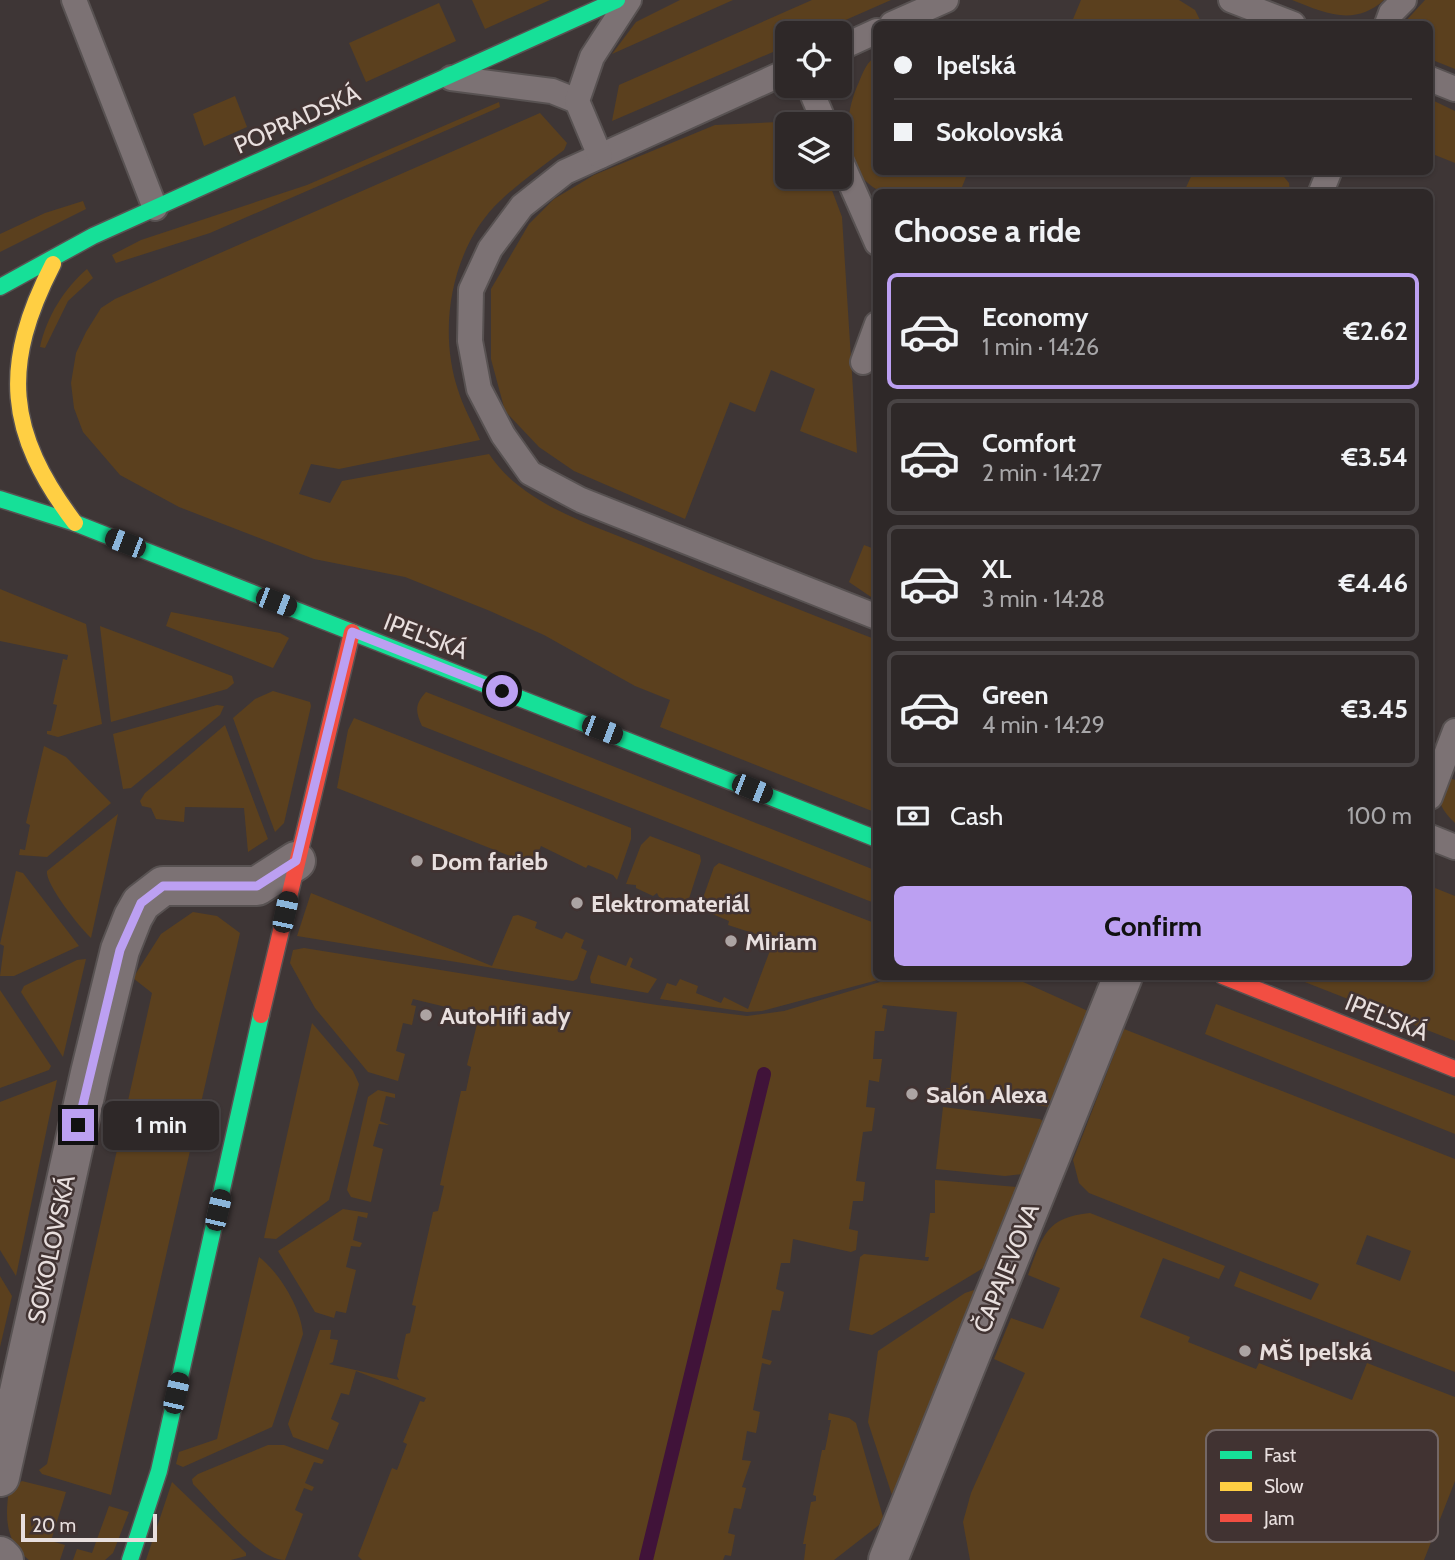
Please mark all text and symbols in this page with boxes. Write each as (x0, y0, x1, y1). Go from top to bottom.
map controls (775, 21, 852, 189)
button: locate (775, 21, 852, 98)
text: Ipeľská (936, 49, 1016, 81)
street label: POPRADSKÁ (229, 78, 365, 160)
button: layers (775, 112, 852, 189)
text: Sokolovská (936, 116, 1063, 148)
text: Choose a ride (894, 211, 1081, 250)
icon: car (898, 300, 961, 363)
text: Economy (982, 301, 1088, 333)
text: €2.62 (1343, 315, 1408, 347)
text: 1 min · 14:26 (982, 333, 1099, 361)
icon: car (898, 426, 961, 489)
text: Comfort (982, 427, 1076, 459)
text: €3.54 (1341, 441, 1408, 473)
text: 2 min · 14:27 (982, 459, 1102, 487)
car (102, 526, 149, 560)
icon: car (898, 552, 961, 615)
text: XL (982, 553, 1011, 585)
text: €4.46 (1339, 567, 1408, 599)
car (253, 585, 300, 619)
text: 3 min · 14:28 (982, 585, 1105, 613)
street label: IPEĽSKÁ (380, 607, 472, 665)
route start (486, 675, 518, 707)
icon: car (898, 678, 961, 741)
text: Green (982, 679, 1049, 711)
text: €3.45 (1341, 693, 1408, 725)
text: 4 min · 14:29 (982, 711, 1105, 739)
car (579, 713, 626, 747)
car (729, 771, 776, 807)
icon: cash (894, 797, 932, 835)
text: Cash (950, 800, 1003, 832)
text: 100 m (1347, 802, 1412, 830)
place label: Dom farieb (431, 847, 548, 876)
marker: Dom farieb (409, 853, 425, 869)
button: Confirm (894, 886, 1412, 966)
car (271, 889, 300, 935)
place label: Elektromateriál (591, 889, 750, 918)
marker: Elektromateriál (569, 895, 585, 911)
place label: Miriam (745, 927, 817, 956)
marker: Miriam (723, 933, 739, 949)
street label: IPEĽSKÁ (1341, 987, 1433, 1047)
place label: AutoHifi ady (440, 1001, 571, 1030)
marker: AutoHifi ady (418, 1007, 434, 1023)
place label: Salón Alexa (926, 1080, 1047, 1109)
marker: Salón Alexa (904, 1086, 920, 1102)
callout: 1 min (102, 1100, 218, 1150)
route end (62, 1109, 94, 1141)
text: 1 min (135, 1111, 187, 1139)
street label: SOKOLOVSKÁ (21, 1172, 81, 1326)
car (204, 1187, 233, 1233)
street label: ČAPAJEVOVA (967, 1199, 1045, 1337)
place label: MŠ Ipeľská (1259, 1337, 1372, 1366)
marker: MŠ Ipeľská (1237, 1343, 1253, 1359)
car (162, 1370, 191, 1416)
legend (1206, 1430, 1438, 1542)
text: Fast (1264, 1444, 1297, 1467)
text: Slow (1264, 1475, 1304, 1498)
text: Jam (1263, 1507, 1294, 1530)
scale bar (21, 1511, 158, 1543)
text: 20 m (32, 1514, 76, 1537)

